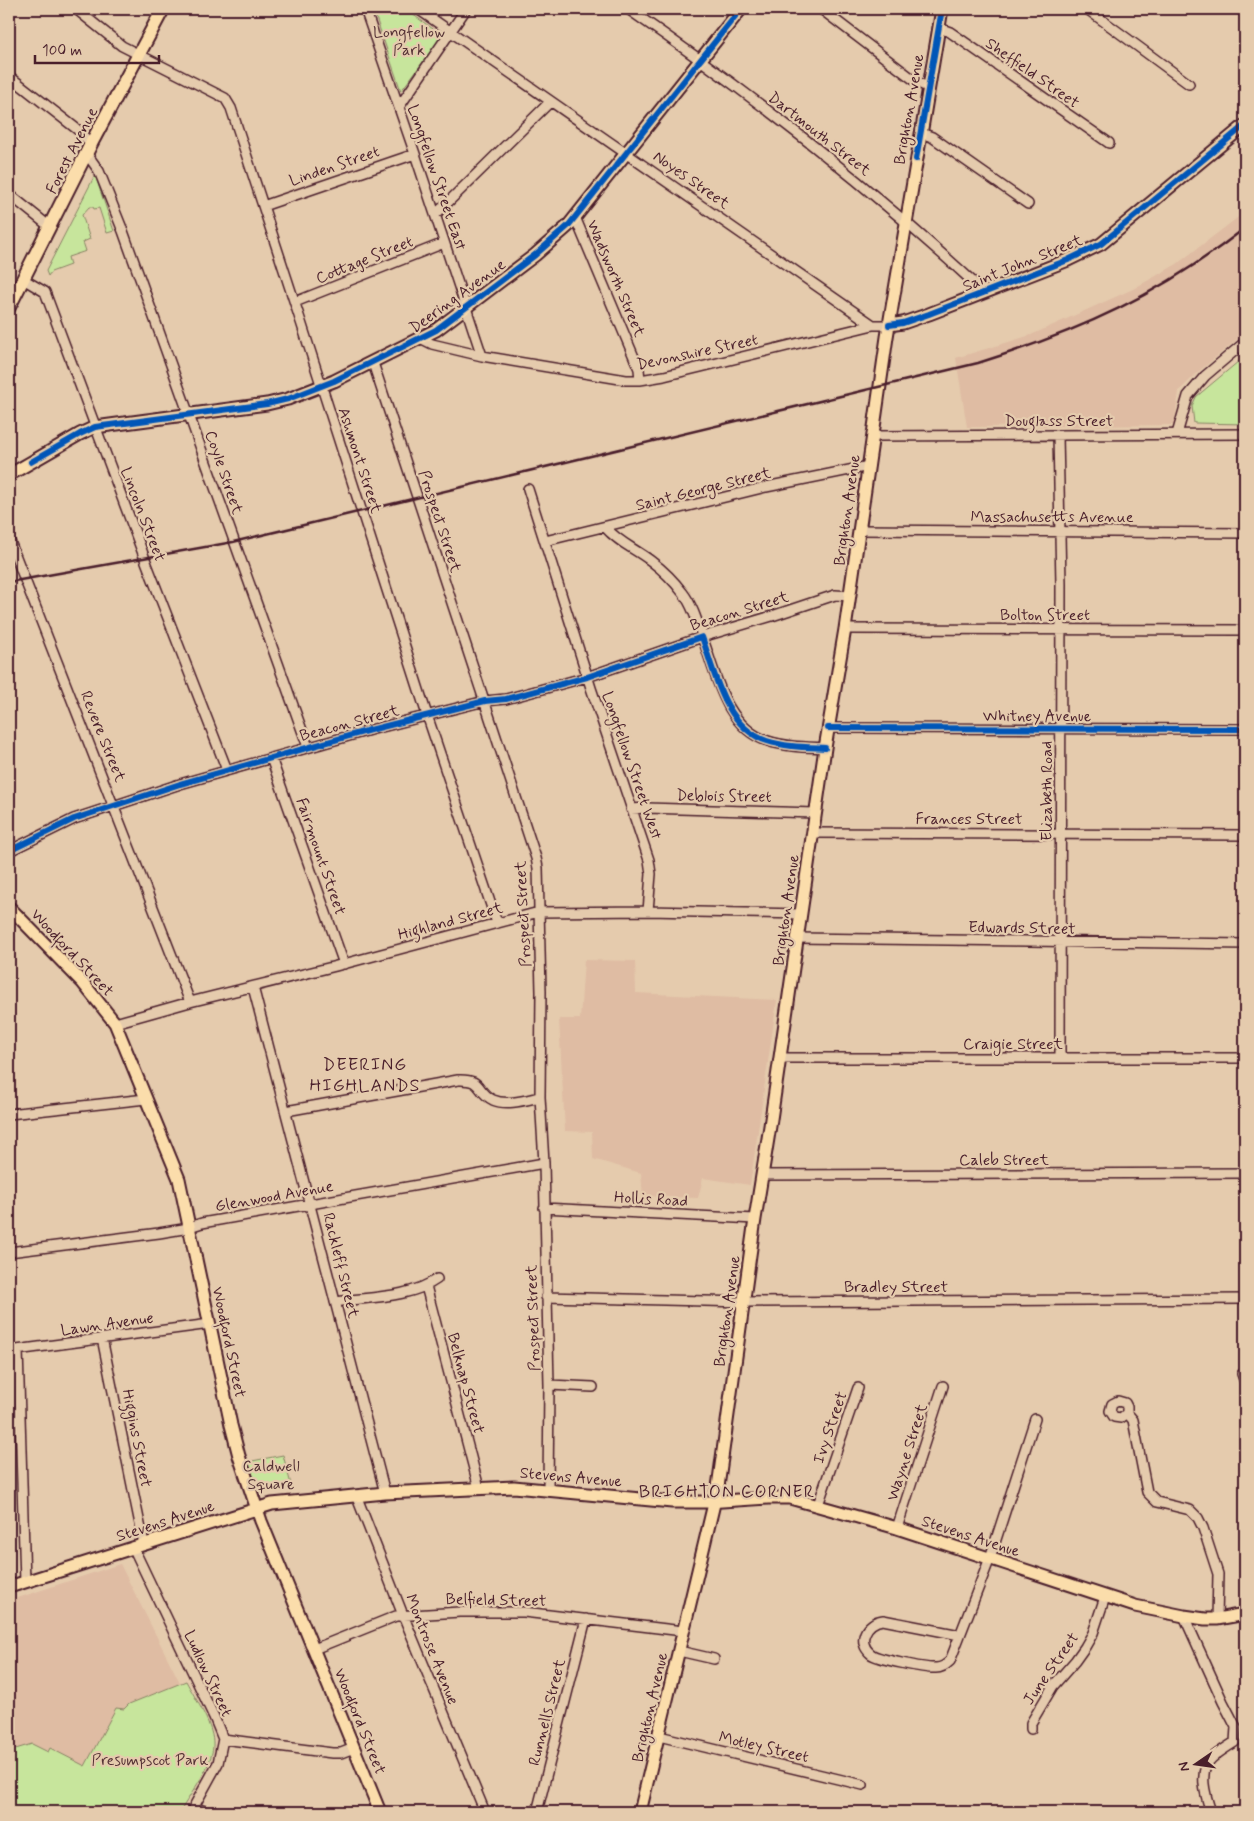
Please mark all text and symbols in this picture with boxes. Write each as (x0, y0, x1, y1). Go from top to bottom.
park label: Longfellow Park (373, 22, 445, 61)
scale bar (35, 32, 159, 64)
street label: Sheffield Street (981, 33, 1084, 114)
text: 100 m (42, 41, 82, 61)
street label: Brighton Avenue (889, 52, 931, 166)
street label: Dartmouth Street (763, 87, 875, 181)
street label: Longfellow Street East (401, 102, 471, 253)
street label: Forest Avenue (41, 104, 103, 198)
street label: Linden Street (287, 141, 382, 192)
street label: Noyes Street (649, 146, 734, 215)
street label: Wadsworth Street (582, 217, 650, 341)
street label: Saint John Street (959, 230, 1086, 297)
street label: Cottage Street (313, 231, 416, 289)
street label: Deering Avenue (406, 254, 510, 338)
street label: Devonshire Street (635, 329, 760, 376)
street label: Ashmont Street (333, 405, 387, 517)
street label: Douglass Street (1005, 411, 1114, 433)
street label: Coyle Street (199, 428, 248, 518)
street label: Brighton Avenue (829, 453, 867, 567)
street label: Saint George Street (634, 462, 774, 517)
street label: Lincoln Street (115, 464, 170, 565)
street label: Prospect Street (413, 468, 466, 576)
street label: Massachusetts Avenue (970, 507, 1134, 528)
street label: Beacon Street (688, 586, 792, 636)
street label: Bolton Street (1000, 605, 1090, 626)
street label: Revere Street (75, 688, 131, 786)
street label: Longfellow Street West (595, 689, 667, 842)
street label: Beacon Street (297, 700, 402, 747)
street label: Whitney Avenue (983, 706, 1092, 727)
street label: Elizabeth Road (1037, 741, 1058, 841)
street label: Deblois Street (676, 785, 772, 808)
street label: Fairmount Street (291, 795, 351, 918)
street label: Frances Street (915, 809, 1023, 830)
street label: Brighton Avenue (768, 853, 806, 967)
street label: Prospect Street (510, 860, 537, 968)
street label: Highland Street (396, 897, 506, 947)
street label: Woodford Street (24, 905, 118, 1003)
street label: Edwards Street (968, 917, 1076, 940)
street label: Craigie Street (963, 1034, 1064, 1056)
district label: DEERING HIGHLANDS (309, 1053, 421, 1098)
street label: Caleb Street (959, 1150, 1050, 1171)
street label: Glenwood Avenue (213, 1176, 335, 1217)
street label: Hollis Road (613, 1187, 688, 1212)
street label: Rackleff Street (317, 1210, 364, 1321)
street label: Brighton Avenue (709, 1254, 747, 1368)
street label: Prospect Street (521, 1264, 546, 1371)
street label: Bradley Street (844, 1277, 948, 1298)
street label: Woodford Street (205, 1285, 251, 1400)
street label: Lawn Avenue (59, 1308, 155, 1341)
street label: Belknap Street (442, 1331, 489, 1437)
street label: Higgins Street (116, 1387, 156, 1490)
street label: Ivy Street (808, 1388, 853, 1466)
street label: Wayne Street (882, 1401, 933, 1504)
park label: Caldwell Square (242, 1456, 300, 1495)
street label: Stevens Avenue (519, 1463, 623, 1492)
district label: BRIGHTON CORNER (639, 1480, 815, 1504)
street label: Stevens Avenue (114, 1495, 218, 1547)
street label: Stevens Avenue (919, 1511, 1023, 1562)
street label: Belfield Street (445, 1589, 547, 1612)
street label: Montrose Avenue (400, 1591, 463, 1708)
street label: Ludlow Street (179, 1627, 237, 1720)
street label: June Street (1019, 1628, 1084, 1709)
street label: Brighton Avenue (628, 1650, 674, 1765)
street label: Runnells Street (524, 1656, 571, 1768)
street label: Woodford Street (327, 1665, 391, 1779)
street label: Motley Street (717, 1727, 811, 1768)
north arrow (1172, 1738, 1222, 1788)
park label: Presumpscot Park (91, 1750, 209, 1771)
text: N (1174, 1760, 1194, 1773)

